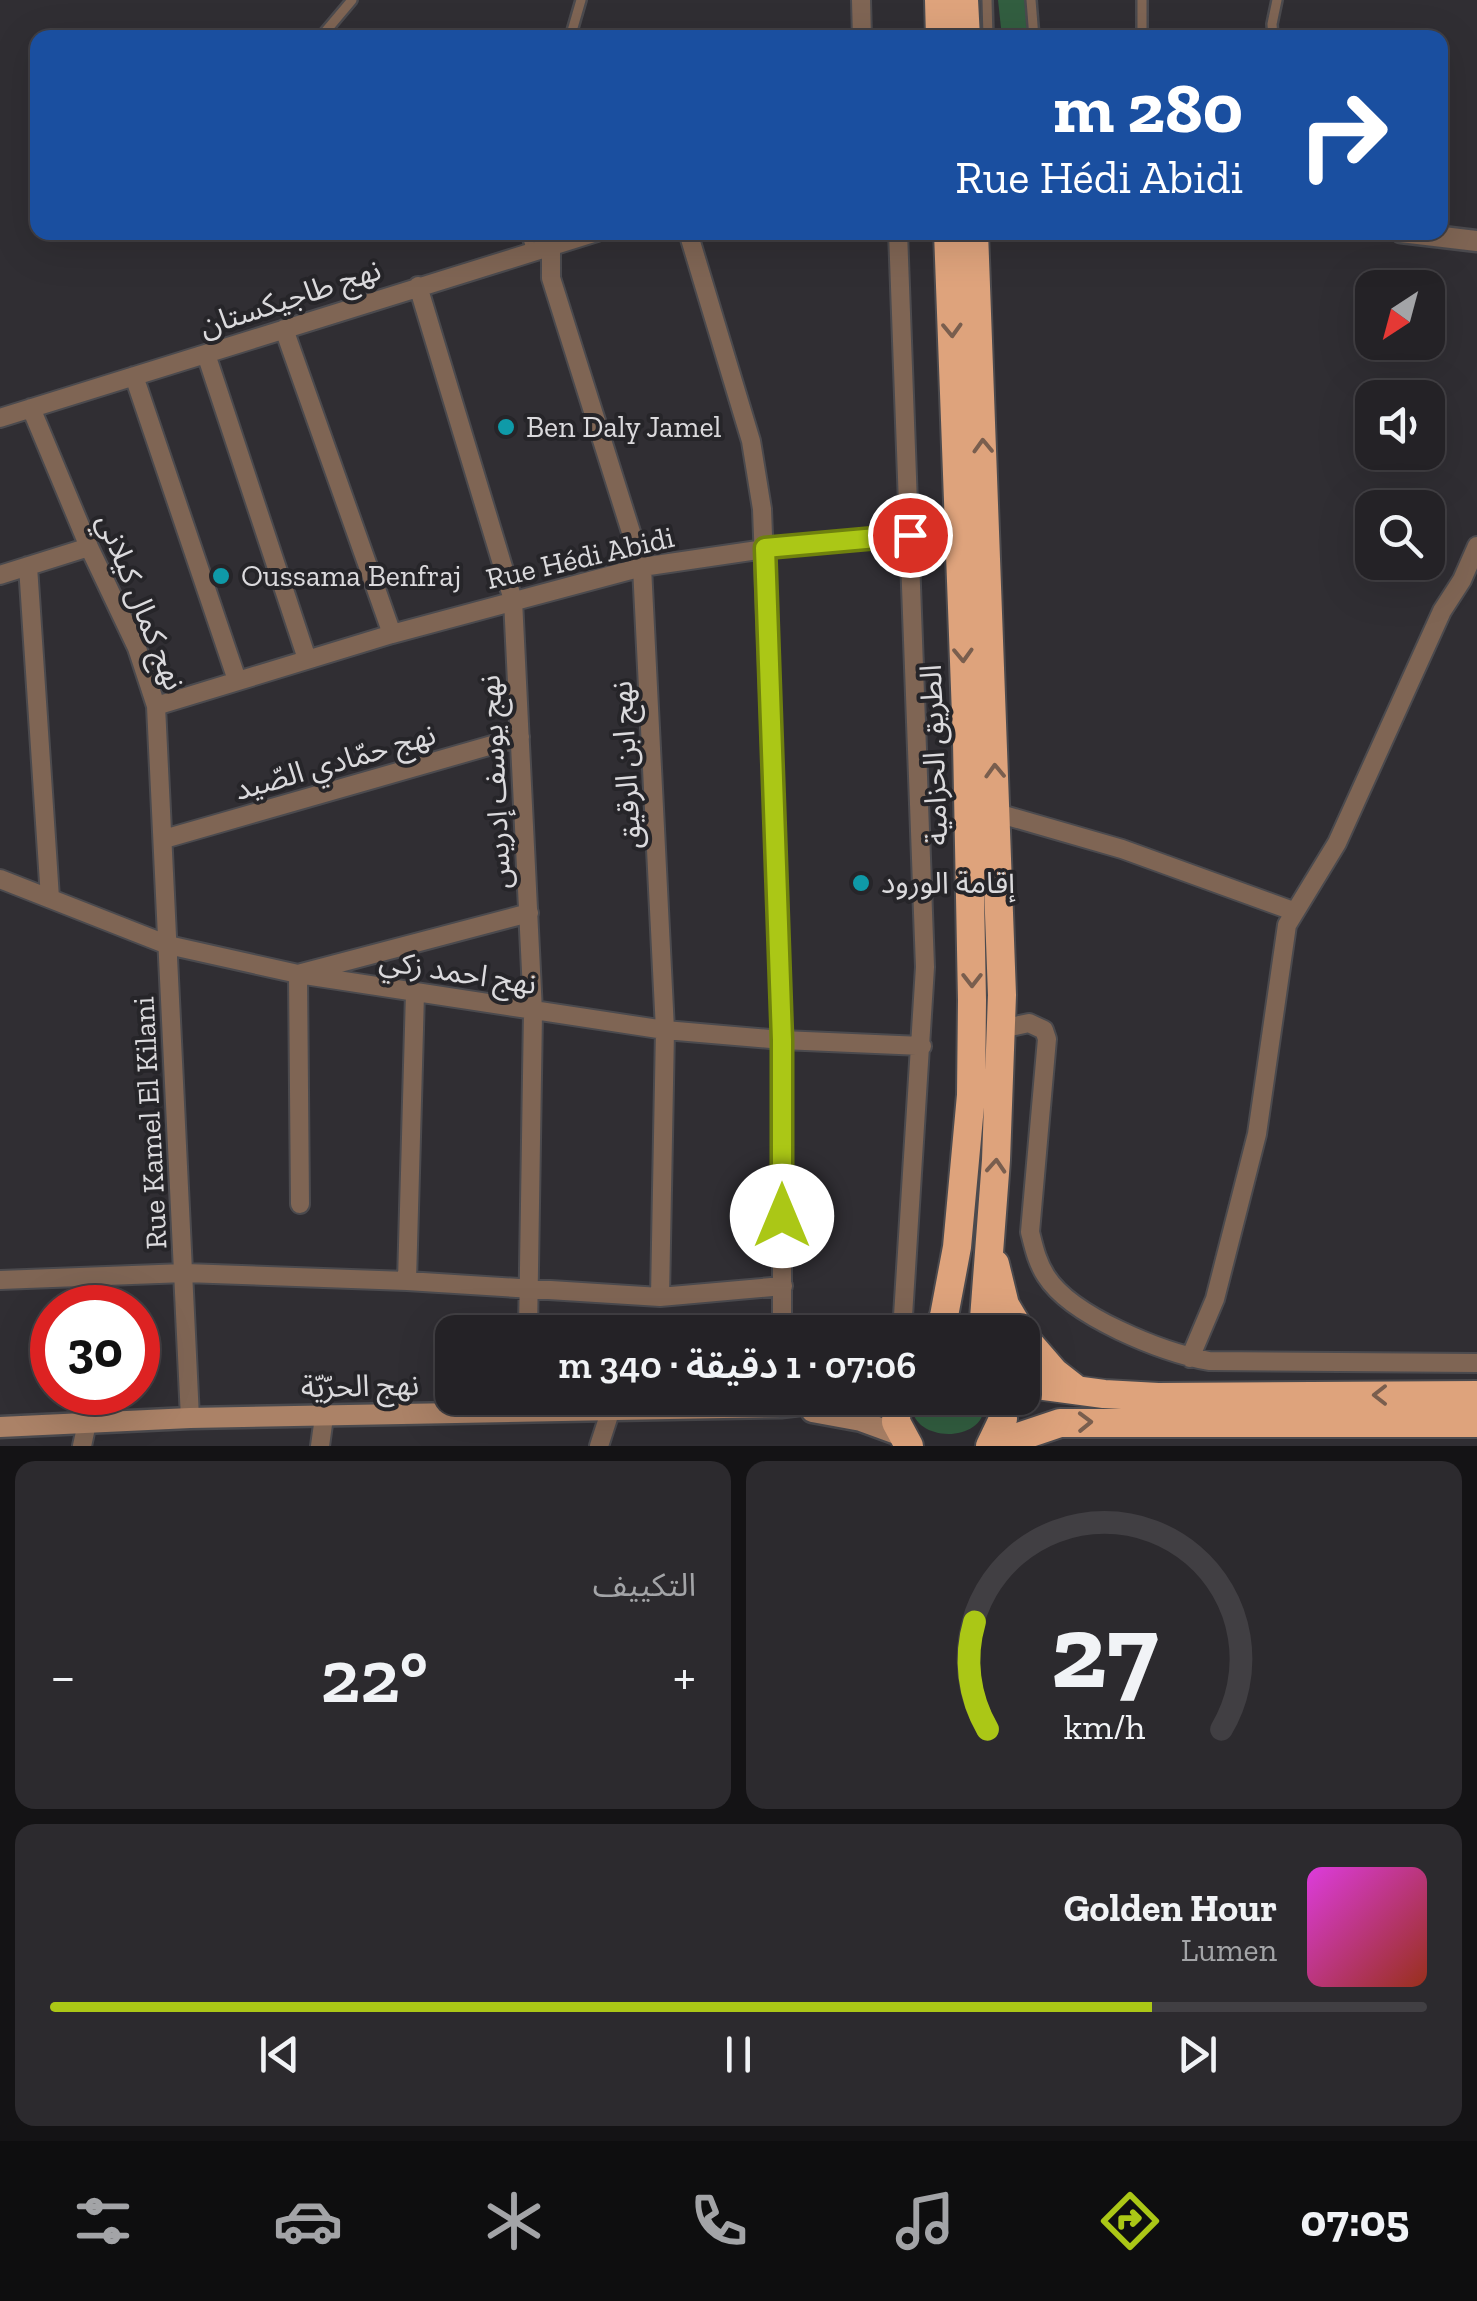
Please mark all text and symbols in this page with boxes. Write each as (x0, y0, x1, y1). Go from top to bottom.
text: 280 m (1053, 66, 1243, 150)
icon: right (1278, 70, 1408, 200)
text: Rue Hédi Abidi (955, 151, 1243, 205)
street label: نهج طاجيكستان (195, 252, 387, 348)
north arrow (1355, 270, 1445, 360)
map controls (1355, 270, 1445, 580)
one-way arrow (941, 322, 962, 338)
button: sound (1355, 380, 1445, 470)
place label: Ben Daly Jamel (526, 409, 721, 445)
marker: Ben Daly Jamel (495, 416, 517, 438)
one-way arrow (973, 438, 994, 454)
button: search (1355, 490, 1445, 580)
pin (868, 493, 953, 578)
street label: نهج كمال كيلاني (85, 508, 193, 697)
icon: arrive (883, 508, 938, 563)
street label: Rue Hédi Abidi (482, 519, 678, 597)
place label: Oussama Benfraj (241, 558, 461, 594)
marker: Oussama Benfraj (210, 565, 232, 587)
one-way arrow (953, 647, 974, 663)
street label: الطريق الحزامية (913, 664, 955, 846)
street label: نهج يوسف إدريس (471, 674, 523, 890)
street label: نهج ابن الرقيق (604, 680, 652, 850)
street label: نهج حمّادي الصّيد (230, 716, 441, 813)
one-way arrow (985, 762, 1006, 778)
place label: إقامة الورود (881, 865, 1016, 903)
marker: إقامة الورود (850, 872, 872, 894)
street label: نهج احمد زكي (376, 942, 539, 1007)
one-way arrow (961, 972, 983, 988)
street label: Rue Kamel El Kilani (125, 996, 175, 1250)
one-way arrow (984, 1157, 1006, 1173)
position arrow (730, 1164, 834, 1268)
speed limit sign: 30 (30, 1285, 160, 1415)
text: 07:06 · 1 دقيقة · 340 m (559, 1342, 916, 1388)
street label: نهج الحرّيّة (301, 1367, 419, 1409)
one-way arrow (1371, 1384, 1386, 1406)
one-way arrow (1078, 1411, 1094, 1433)
text: التكييف (593, 1566, 696, 1604)
text: 27 (1050, 1589, 1158, 1714)
text: 22° (321, 1631, 428, 1721)
text: − (50, 1643, 76, 1709)
text: + (673, 1643, 696, 1709)
text: km/h (1063, 1705, 1145, 1748)
text: Golden Hour (1064, 1885, 1277, 1931)
text: Lumen (1181, 1931, 1277, 1969)
icon: previous (252, 2027, 307, 2082)
icon: pause (711, 2027, 766, 2082)
icon: next (1170, 2027, 1225, 2082)
icon: filters (68, 2186, 138, 2256)
icon: car (273, 2186, 343, 2256)
icon: climate (479, 2186, 549, 2256)
icon: phone (684, 2186, 754, 2256)
icon: music (890, 2186, 960, 2256)
icon: directions (1095, 2186, 1165, 2256)
text: 07:05 (1301, 2194, 1409, 2248)

